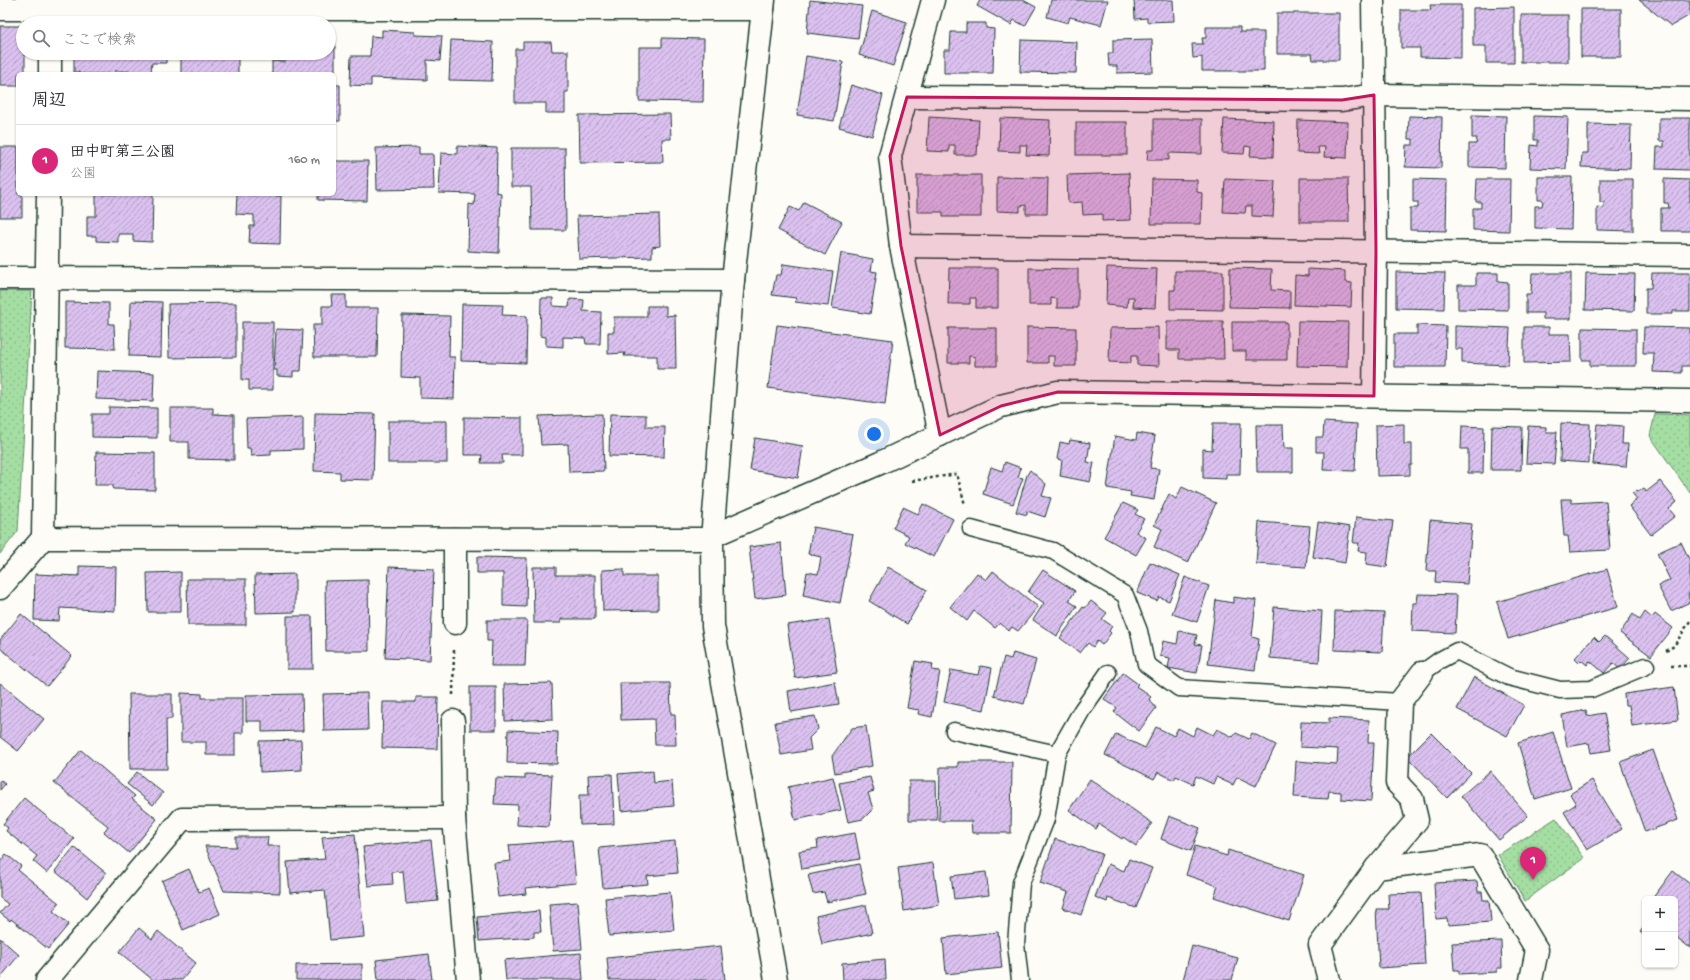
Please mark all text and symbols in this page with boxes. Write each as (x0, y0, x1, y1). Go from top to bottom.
search box (16, 16, 336, 60)
icon: search (30, 27, 52, 49)
text: ここで検索 (62, 32, 137, 50)
text: 周辺 (32, 92, 66, 112)
text: 田中町第三公園 (70, 144, 175, 162)
text: 1 (42, 153, 48, 168)
text: 160 m (288, 153, 320, 168)
text: 公園 (70, 167, 96, 182)
your location (864, 424, 884, 444)
pin: 1 (1520, 847, 1546, 880)
map controls (1642, 896, 1678, 968)
button: + (1642, 896, 1678, 932)
button: − (1642, 932, 1678, 968)

